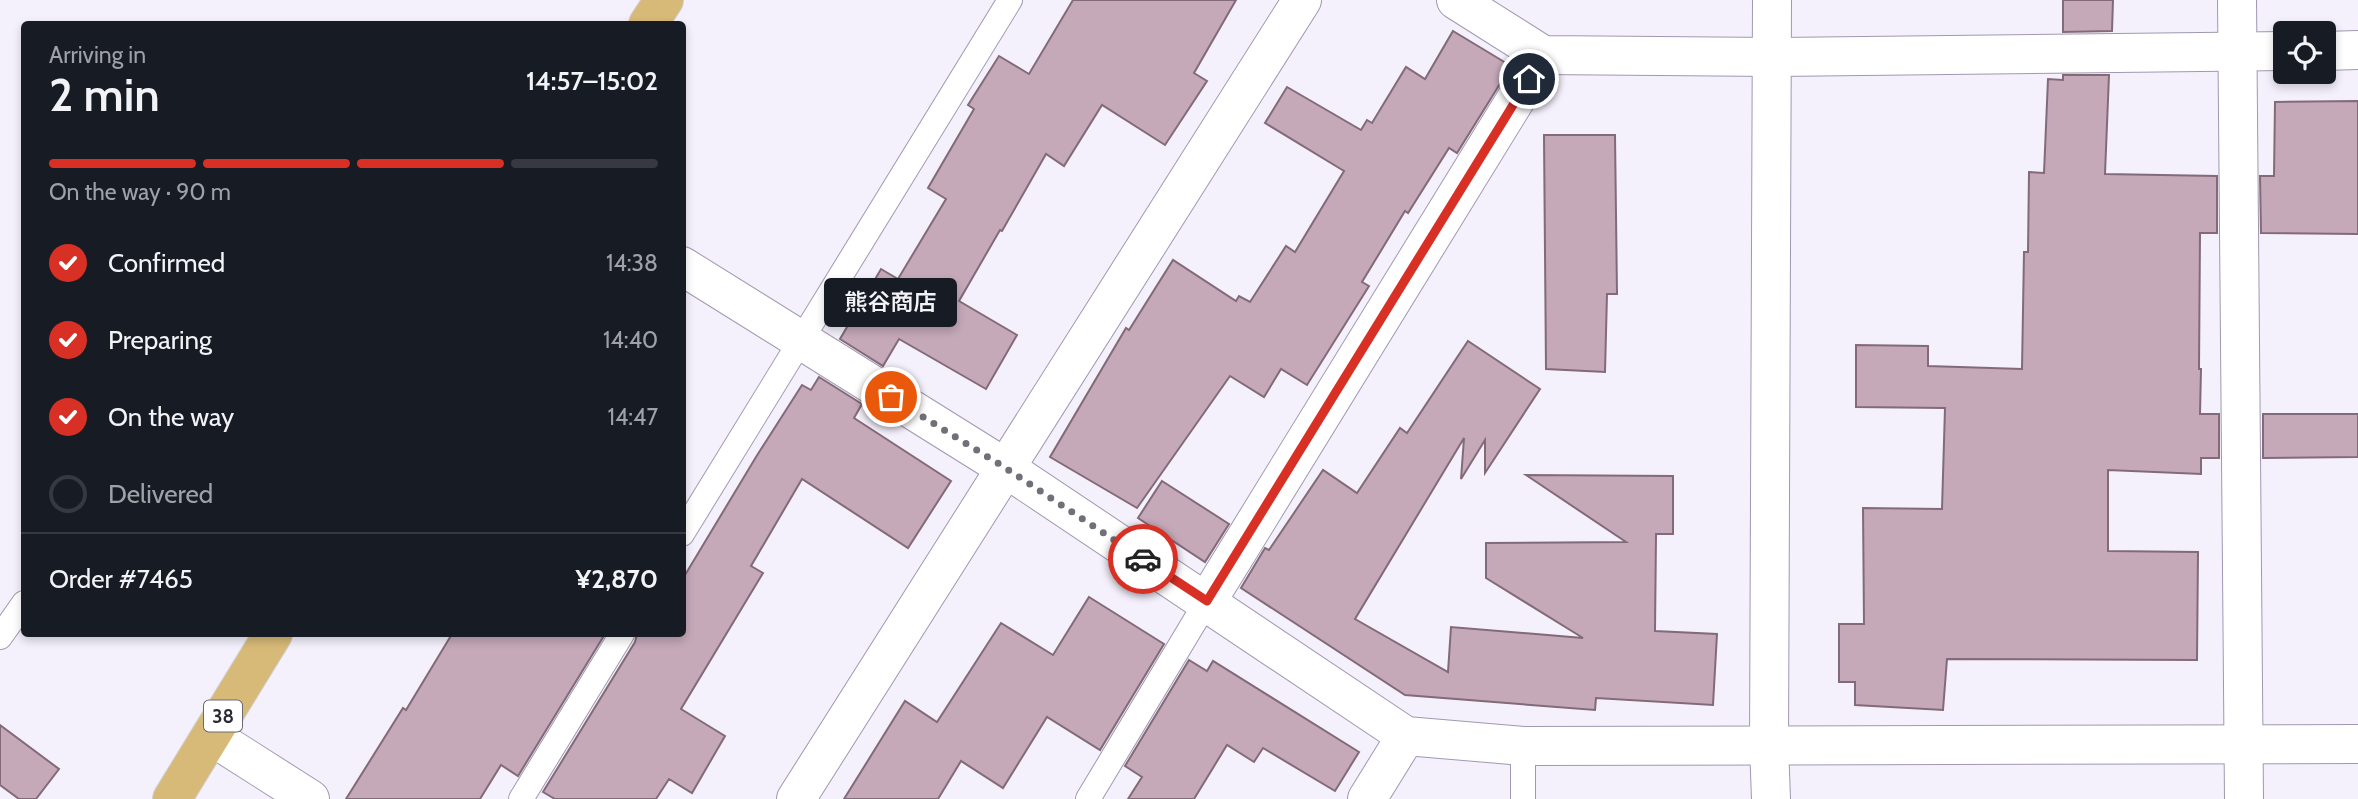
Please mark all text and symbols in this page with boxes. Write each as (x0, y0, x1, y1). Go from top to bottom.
map controls (2273, 21, 2336, 84)
button: locate (2273, 21, 2336, 84)
text: Arriving in (49, 41, 146, 69)
pin (1499, 49, 1559, 109)
icon: home (1510, 60, 1548, 98)
text: 14:57–15:02 (526, 65, 658, 97)
text: 2 min (49, 67, 160, 123)
text: On the way · 90 m (49, 178, 231, 206)
icon: check (49, 244, 87, 282)
text: Confirmed (108, 247, 225, 279)
text: 14:38 (606, 249, 658, 277)
callout: 熊谷商店 (824, 278, 958, 327)
text: 熊谷商店 (845, 288, 937, 316)
icon: check (49, 321, 87, 359)
text: Preparing (108, 324, 212, 356)
text: 14:40 (603, 326, 658, 354)
pin (861, 367, 921, 427)
icon: bag (872, 378, 910, 416)
icon: check (49, 398, 87, 436)
text: On the way (108, 401, 234, 433)
text: 14:47 (608, 403, 658, 431)
text: Delivered (108, 478, 213, 510)
courier (1108, 524, 1178, 594)
icon: car (1124, 540, 1162, 578)
text: Order #7465 (49, 563, 193, 595)
text: ¥2,870 (575, 563, 658, 595)
road number: 38 (204, 701, 242, 732)

